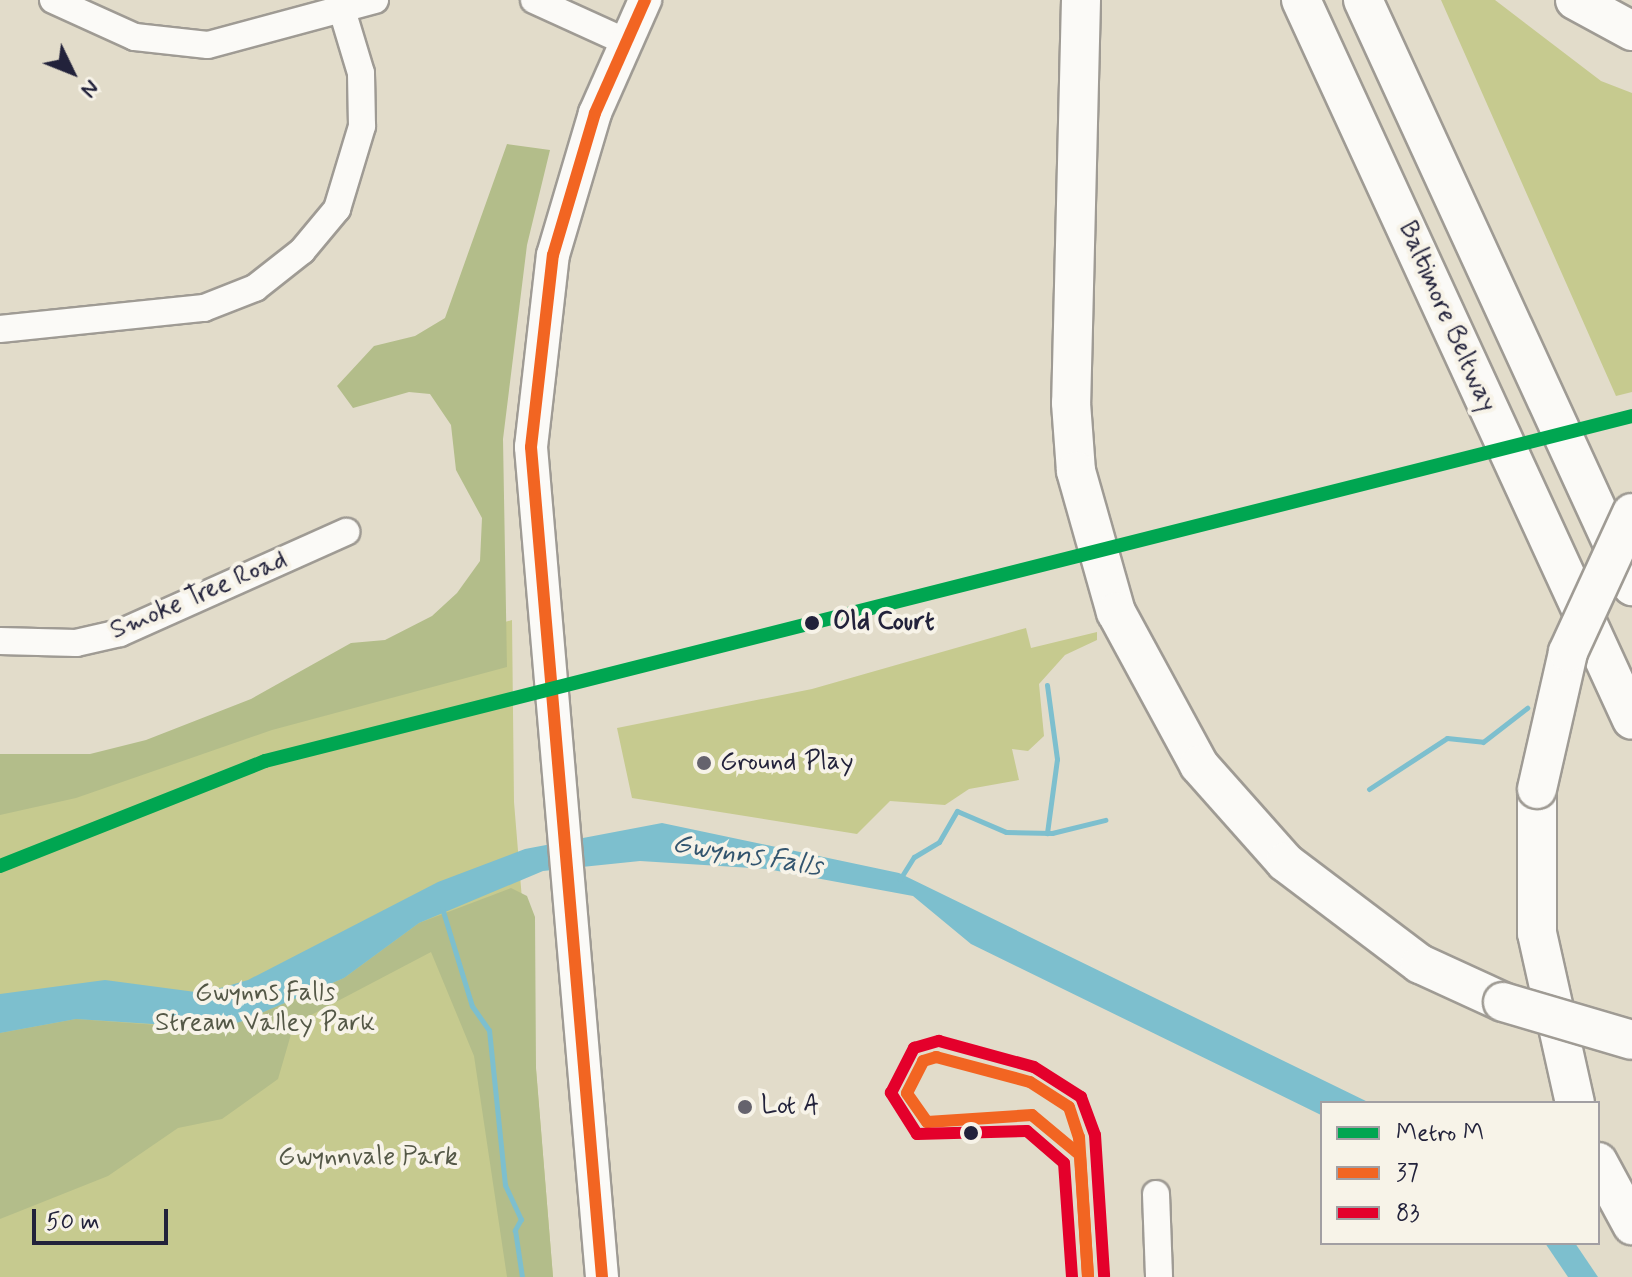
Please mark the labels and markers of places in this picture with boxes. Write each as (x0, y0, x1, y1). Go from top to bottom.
place label: Old Court (833, 607, 940, 639)
marker: Old Court (798, 609, 826, 637)
place label: Ground Play (720, 747, 851, 779)
marker: Ground Play (695, 754, 713, 772)
place label: Lot A (761, 1091, 820, 1123)
marker: Lot A (736, 1098, 754, 1116)
unlabelled marker (963, 1125, 979, 1141)

